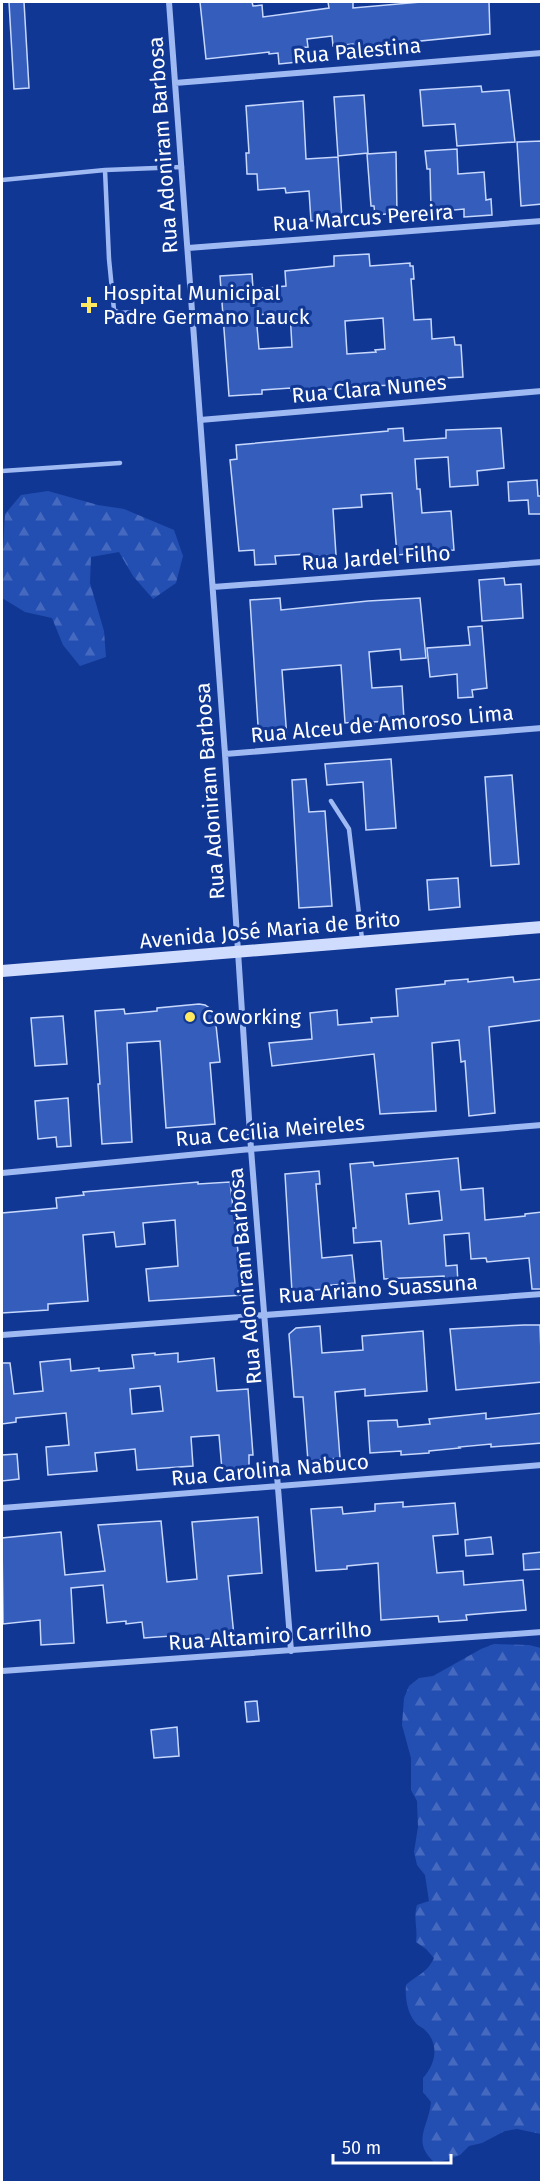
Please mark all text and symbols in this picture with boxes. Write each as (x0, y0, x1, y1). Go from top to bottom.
street label: Rua Palestina (292, 32, 422, 70)
street label: Rua Adoniram Barbosa (142, 36, 184, 254)
street label: Rua Marcus Pereira (272, 199, 454, 237)
place label: Hospital Municipal Padre Germano Lauck (103, 280, 310, 330)
marker: Hospital Municipal Padre Germano Lauck (80, 296, 98, 314)
street label: Rua Clara Nunes (290, 369, 448, 409)
street label: Rua Jardel Filho (301, 540, 451, 576)
street label: Rua Adoniram Barbosa (189, 682, 231, 900)
street label: Rua Alceu de Amoroso Lima (249, 700, 515, 748)
street label: Avenida José Maria de Brito (139, 906, 401, 954)
place label: Coworking (202, 1004, 301, 1030)
marker: Coworking (183, 1010, 197, 1024)
street label: Rua Cecília Meireles (174, 1110, 366, 1152)
street label: Rua Adoniram Barbosa (223, 1167, 267, 1385)
street label: Rua Ariano Suassuna (277, 1269, 479, 1309)
street label: Rua Carolina Nabuco (170, 1448, 370, 1492)
street label: Rua Altamiro Carrilho (167, 1616, 373, 1656)
scale bar (333, 2127, 452, 2165)
text: 50 m (342, 2137, 381, 2159)

